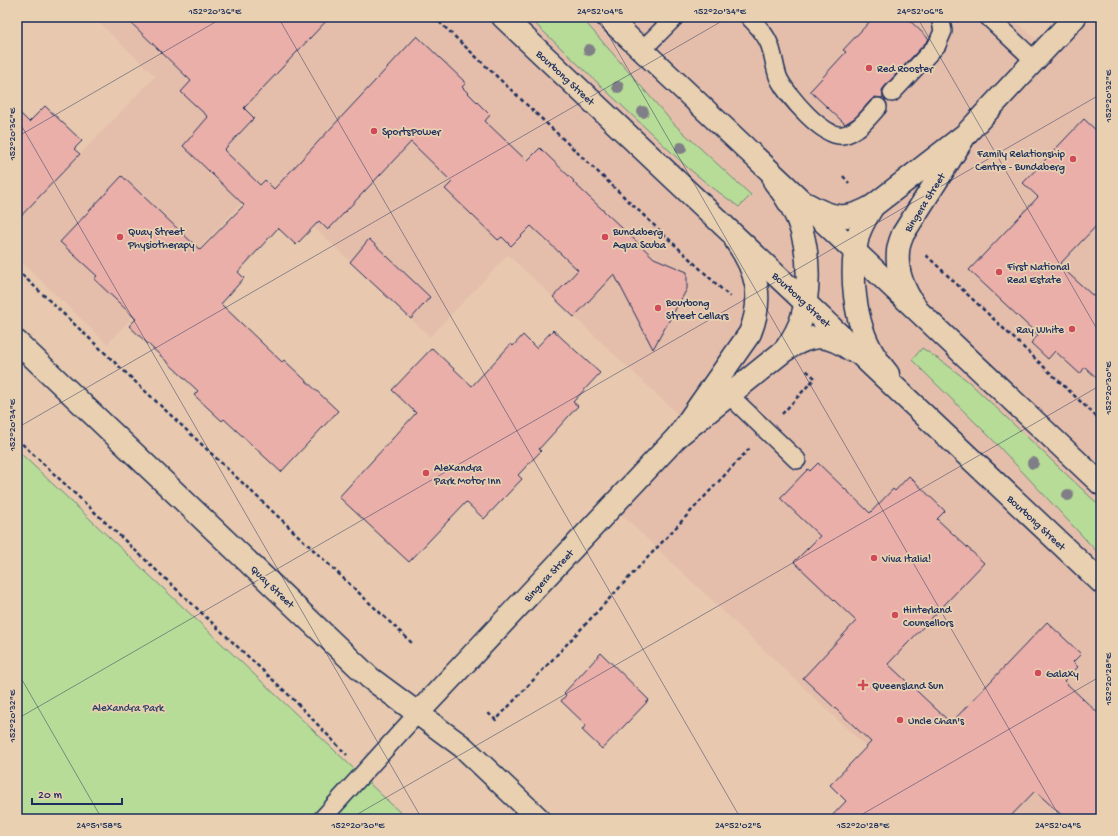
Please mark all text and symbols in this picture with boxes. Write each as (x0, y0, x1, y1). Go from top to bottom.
text: 152°20'36"E (188, 6, 242, 18)
text: 24°52'04"S (577, 6, 623, 18)
text: 152°20'34"E (693, 6, 747, 18)
text: 24°52'06"S (897, 6, 944, 18)
street label: Bourbong Street (532, 48, 597, 110)
marker: Red Rooster (864, 63, 874, 73)
place label: Red Rooster (877, 64, 934, 76)
text: 152°20'32"E (1103, 69, 1115, 123)
text: 152°20'36"E (7, 107, 19, 161)
marker: SportsPower (369, 126, 379, 136)
place label: SportsPower (382, 127, 442, 139)
place label: Family Relationship Centre - Bundaberg (975, 149, 1066, 174)
marker: Family Relationship Centre - Bundaberg (1068, 154, 1078, 164)
street label: Bingera Street (902, 170, 949, 236)
place label: Quay Street Physiotherapy (127, 227, 195, 252)
place label: Bundaberg Aqua Scuba (612, 227, 667, 252)
marker: Quay Street Physiotherapy (115, 232, 125, 242)
marker: Bundaberg Aqua Scuba (600, 232, 610, 242)
place label: First National Real Estate (1006, 262, 1070, 287)
marker: First National Real Estate (994, 267, 1004, 277)
street label: Bourbong Street (768, 270, 833, 332)
place label: Bourbong Street Cellars (665, 298, 729, 323)
marker: Bourbong Street Cellars (653, 303, 663, 313)
marker: Ray White (1067, 324, 1077, 334)
place label: Ray White (1016, 325, 1064, 337)
text: 152°20'30"E (1103, 361, 1115, 416)
text: 152°20'34"E (7, 398, 19, 452)
place label: Alexandra Park Motor Inn (433, 463, 501, 488)
marker: Alexandra Park Motor Inn (421, 468, 431, 478)
street label: Bourbong Street (1003, 493, 1068, 555)
street label: Bingera Street (522, 547, 578, 606)
marker: Viva Italia! (869, 553, 879, 563)
place label: Viva Italia! (881, 554, 931, 566)
street label: Quay Street (247, 564, 297, 612)
place label: Hinterland Counsellors (903, 605, 954, 630)
marker: Hinterland Counsellors (890, 610, 900, 620)
text: 152°20'28"E (1103, 652, 1115, 706)
marker: Galaxy (1033, 668, 1043, 678)
place label: Galaxy (1046, 669, 1079, 681)
marker: Queensland Sun (857, 679, 869, 691)
place label: Queensland Sun (872, 681, 944, 693)
text: 152°20'32"E (7, 689, 19, 743)
park label: Alexandra Park (92, 703, 165, 715)
marker: Uncle Chan's (895, 715, 905, 725)
place label: Uncle Chan's (908, 716, 965, 728)
scale bar (32, 780, 122, 806)
text: 20 m (38, 789, 63, 803)
text: 24°51'58"S (76, 820, 122, 832)
text: 152°20'30"E (330, 820, 385, 832)
text: 24°52'02"S (715, 820, 761, 832)
text: 152°20'28"E (836, 820, 890, 832)
text: 24°52'04"S (1035, 820, 1081, 832)

